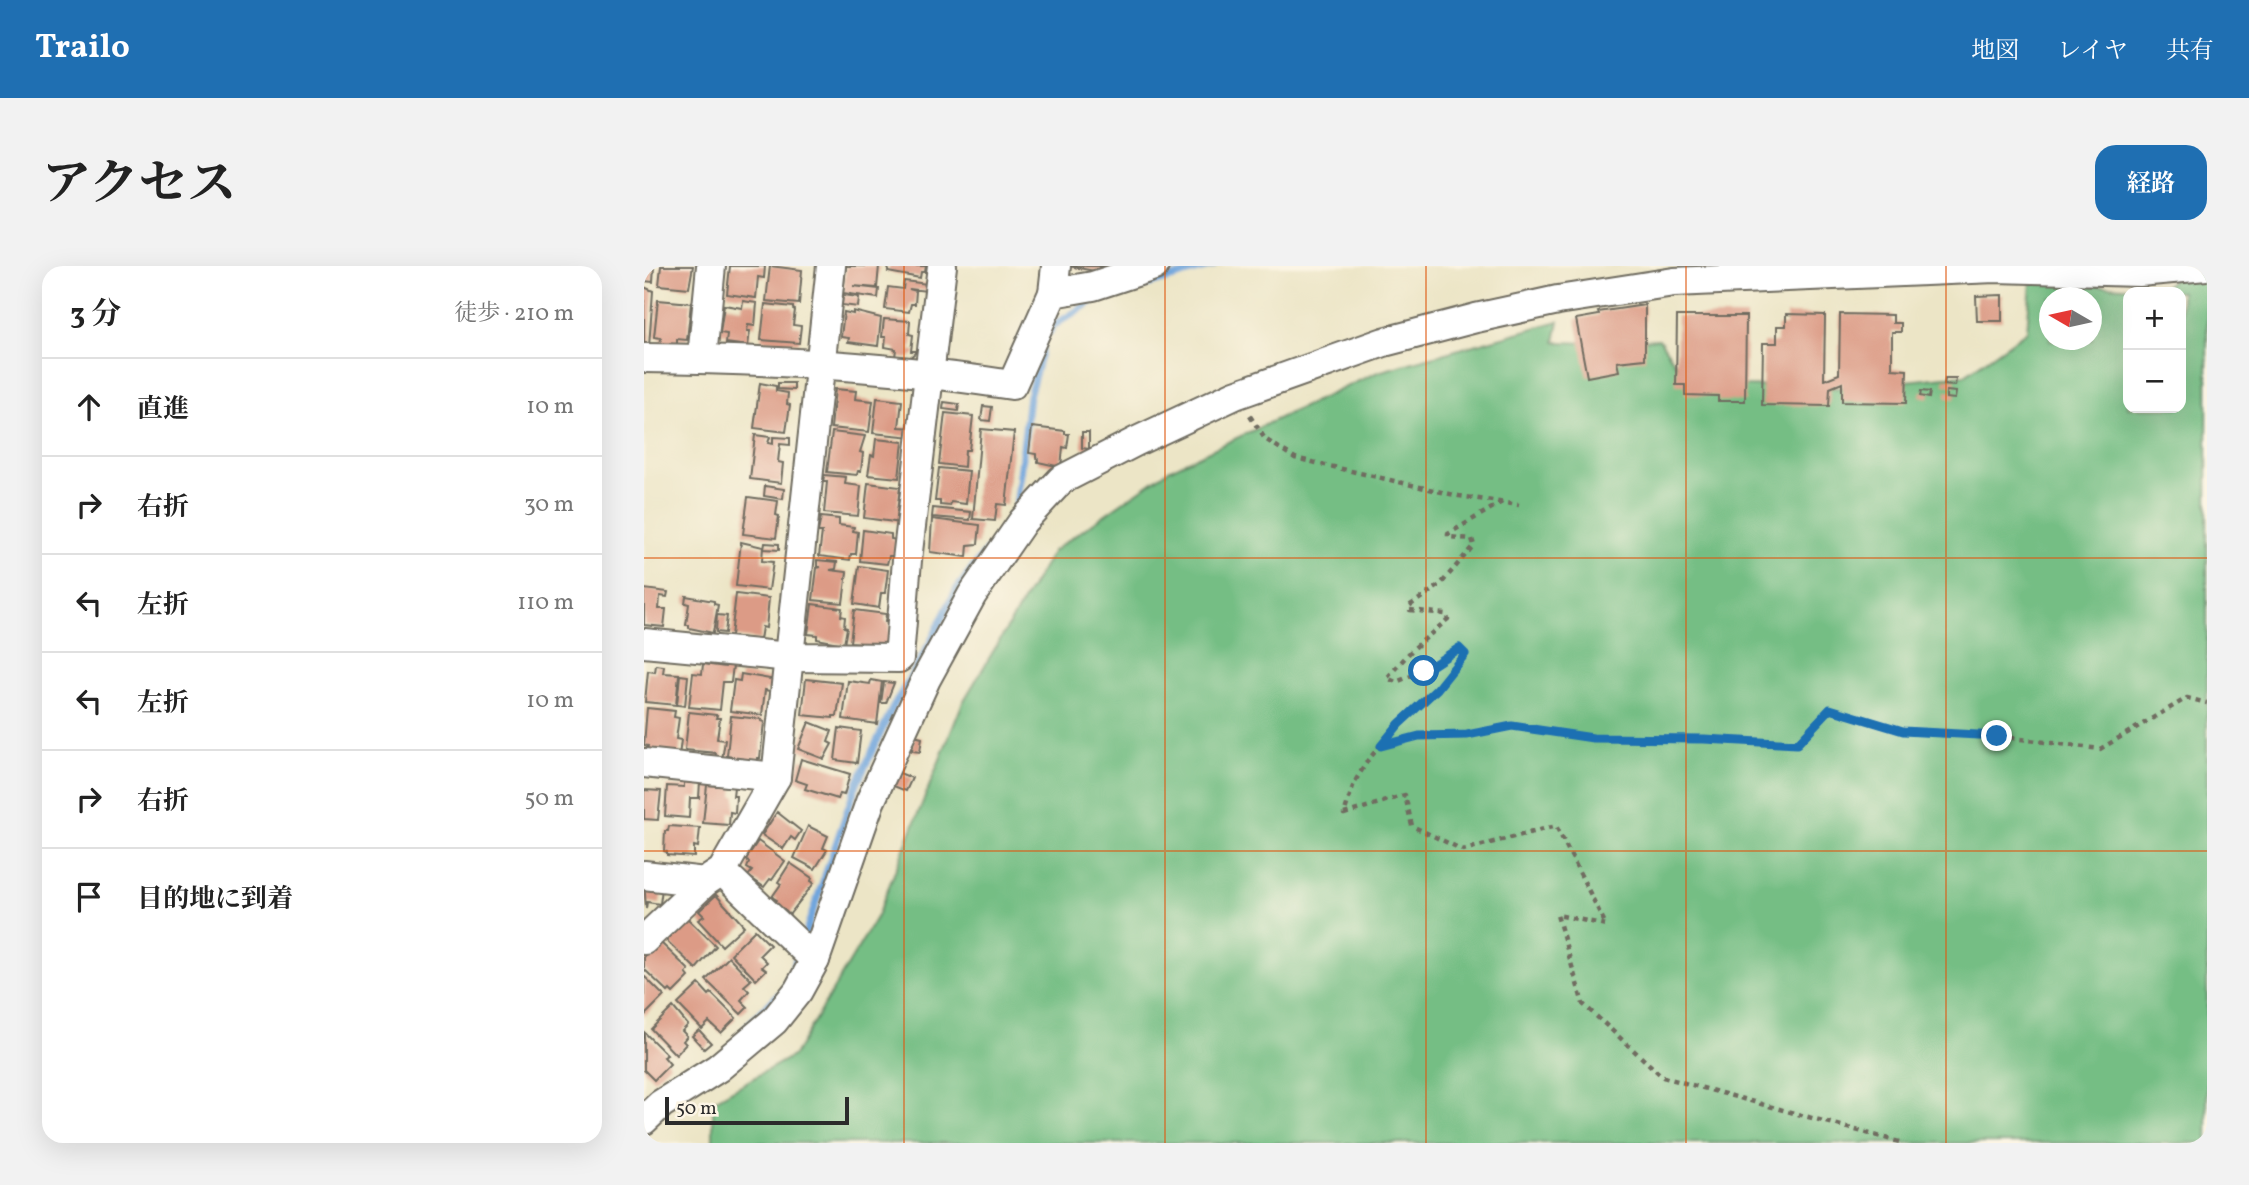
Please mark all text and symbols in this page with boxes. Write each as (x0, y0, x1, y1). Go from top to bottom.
text: Trailo (35, 26, 130, 72)
text: 地図 (1971, 35, 2019, 69)
text: レイヤ (2057, 35, 2128, 69)
text: 共有 (2166, 35, 2214, 69)
button: 経路 (2095, 145, 2207, 220)
text: アクセス (42, 152, 237, 221)
north arrow (2039, 287, 2102, 350)
map controls (2123, 287, 2186, 413)
button: + (2123, 287, 2186, 350)
text: 3 分 (70, 294, 121, 336)
text: 徒歩 · 210 m (454, 298, 574, 330)
button: − (2123, 350, 2186, 413)
icon: ahead (70, 388, 108, 426)
text: 10 m (526, 391, 574, 423)
text: 直進 (137, 392, 189, 428)
icon: right (70, 486, 108, 524)
text: 30 m (524, 489, 574, 521)
text: 右折 (137, 490, 189, 526)
icon: left (70, 584, 108, 622)
text: 110 m (517, 587, 574, 619)
text: 左折 (137, 588, 189, 624)
route start (1408, 655, 1439, 686)
icon: left (70, 682, 108, 720)
text: 10 m (526, 685, 574, 717)
text: 左折 (137, 686, 189, 722)
route end (1981, 720, 2012, 751)
icon: right (70, 780, 108, 818)
text: 50 m (525, 783, 574, 815)
text: 右折 (137, 784, 189, 820)
icon: arrive (70, 878, 108, 916)
text: 目的地に到着 (137, 882, 293, 918)
scale bar (665, 1094, 849, 1126)
text: 50 m (676, 1096, 717, 1122)

